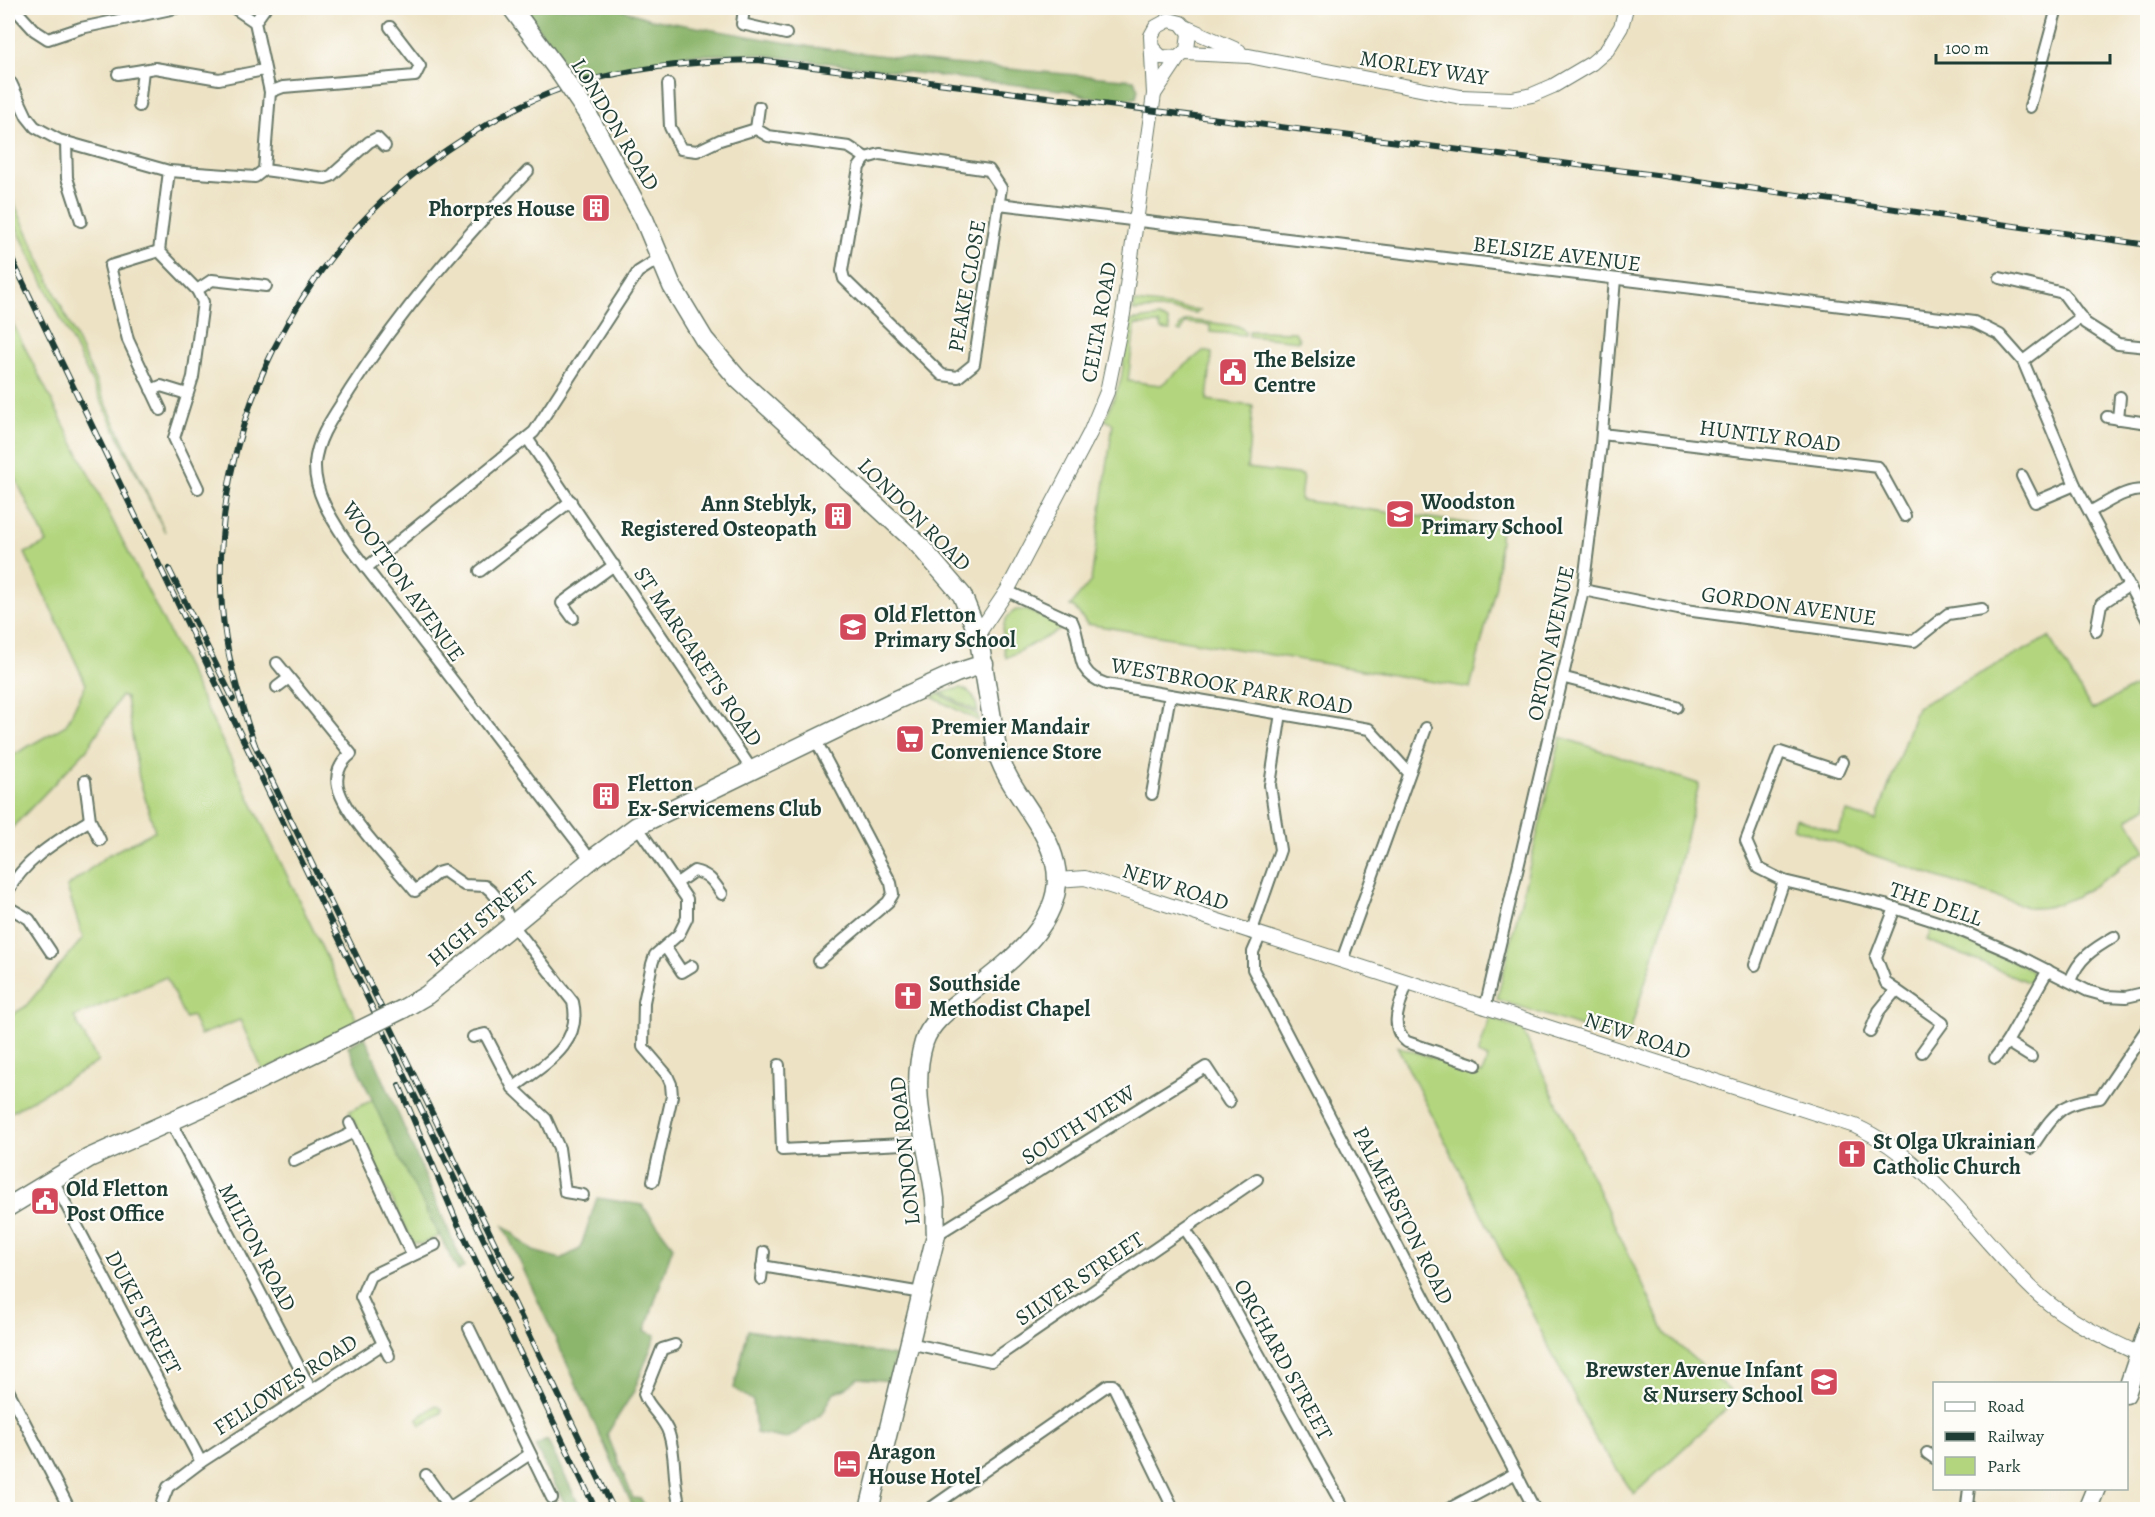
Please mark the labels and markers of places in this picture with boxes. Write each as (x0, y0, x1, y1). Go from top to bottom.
building icon: Phorpres House (580, 192, 612, 224)
place label: Phorpres House (428, 194, 575, 224)
place label: The Belsize Centre (1254, 345, 1356, 400)
public building icon: The Belsize Centre (1217, 356, 1249, 388)
place label: Woodston Primary School (1420, 487, 1563, 542)
place label: Ann Steblyk, Registered Osteopath (621, 489, 817, 544)
school or university icon: Woodston Primary School (1384, 498, 1416, 530)
building icon: Ann Steblyk, Registered Osteopath (822, 500, 854, 532)
place label: Old Fletton Primary School (874, 600, 1016, 655)
school or university icon: Old Fletton Primary School (837, 611, 869, 643)
place label: Premier Mandair Convenience Store (931, 712, 1102, 767)
supermarket icon: Premier Mandair Convenience Store (894, 723, 926, 755)
place label: Fletton Ex-Servicemens Club (627, 769, 822, 824)
building icon: Fletton Ex-Servicemens Club (590, 780, 622, 812)
place label: Southside Methodist Chapel (929, 969, 1090, 1024)
church icon: Southside Methodist Chapel (892, 980, 924, 1012)
place label: St Olga Ukrainian Catholic Church (1873, 1127, 2036, 1182)
church icon: St Olga Ukrainian Catholic Church (1836, 1138, 1868, 1170)
place label: Old Fletton Post Office (66, 1174, 168, 1229)
public building icon: Old Fletton Post Office (29, 1185, 61, 1217)
place label: Brewster Avenue Infant & Nursery School (1585, 1355, 1804, 1410)
school or university icon: Brewster Avenue Infant & Nursery School (1808, 1366, 1840, 1398)
place label: Aragon House Hotel (867, 1437, 981, 1492)
hotel icon: Aragon House Hotel (831, 1448, 863, 1480)

